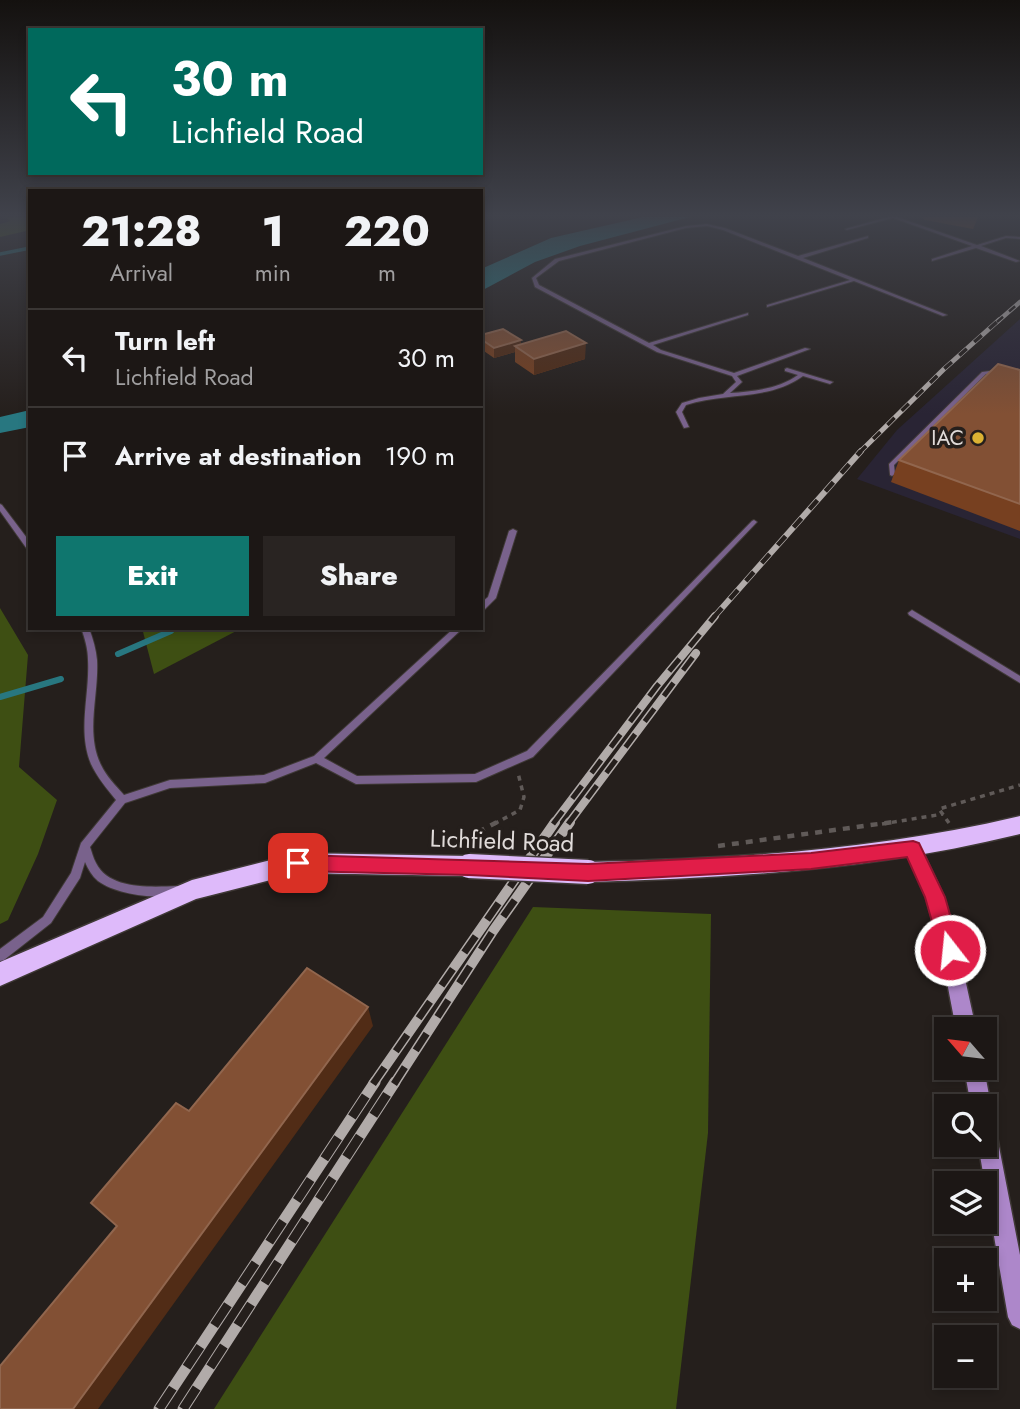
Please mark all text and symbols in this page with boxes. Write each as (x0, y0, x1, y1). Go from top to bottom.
text: 30 m (171, 44, 289, 114)
icon: left (56, 56, 147, 147)
text: Lichfield Road (171, 109, 364, 155)
text: 21:28 (81, 201, 202, 262)
text: 1 (262, 201, 284, 262)
text: 220 (344, 201, 430, 262)
text: Arrival (110, 256, 173, 290)
text: min (255, 256, 291, 290)
text: m (378, 256, 396, 290)
text: Turn left (115, 322, 215, 360)
icon: left (56, 339, 94, 377)
text: 30 m (397, 339, 455, 377)
text: Lichfield Road (115, 360, 254, 394)
place label: IAC (931, 423, 964, 453)
marker: IAC (970, 430, 986, 446)
icon: arrive (56, 437, 94, 475)
text: Arrive at destination (115, 437, 362, 475)
text: 190 m (385, 437, 455, 475)
button: Exit (56, 536, 249, 616)
button: Share (263, 536, 455, 616)
street label: Lichfield Road (429, 820, 575, 861)
pin (268, 833, 328, 893)
icon: arrive (279, 844, 317, 882)
position arrow (913, 913, 987, 987)
north arrow (934, 1017, 998, 1080)
map controls (934, 1017, 997, 1388)
button: search (934, 1094, 997, 1157)
button: layers (934, 1171, 997, 1234)
button: + (934, 1248, 997, 1311)
button: − (934, 1325, 997, 1388)

